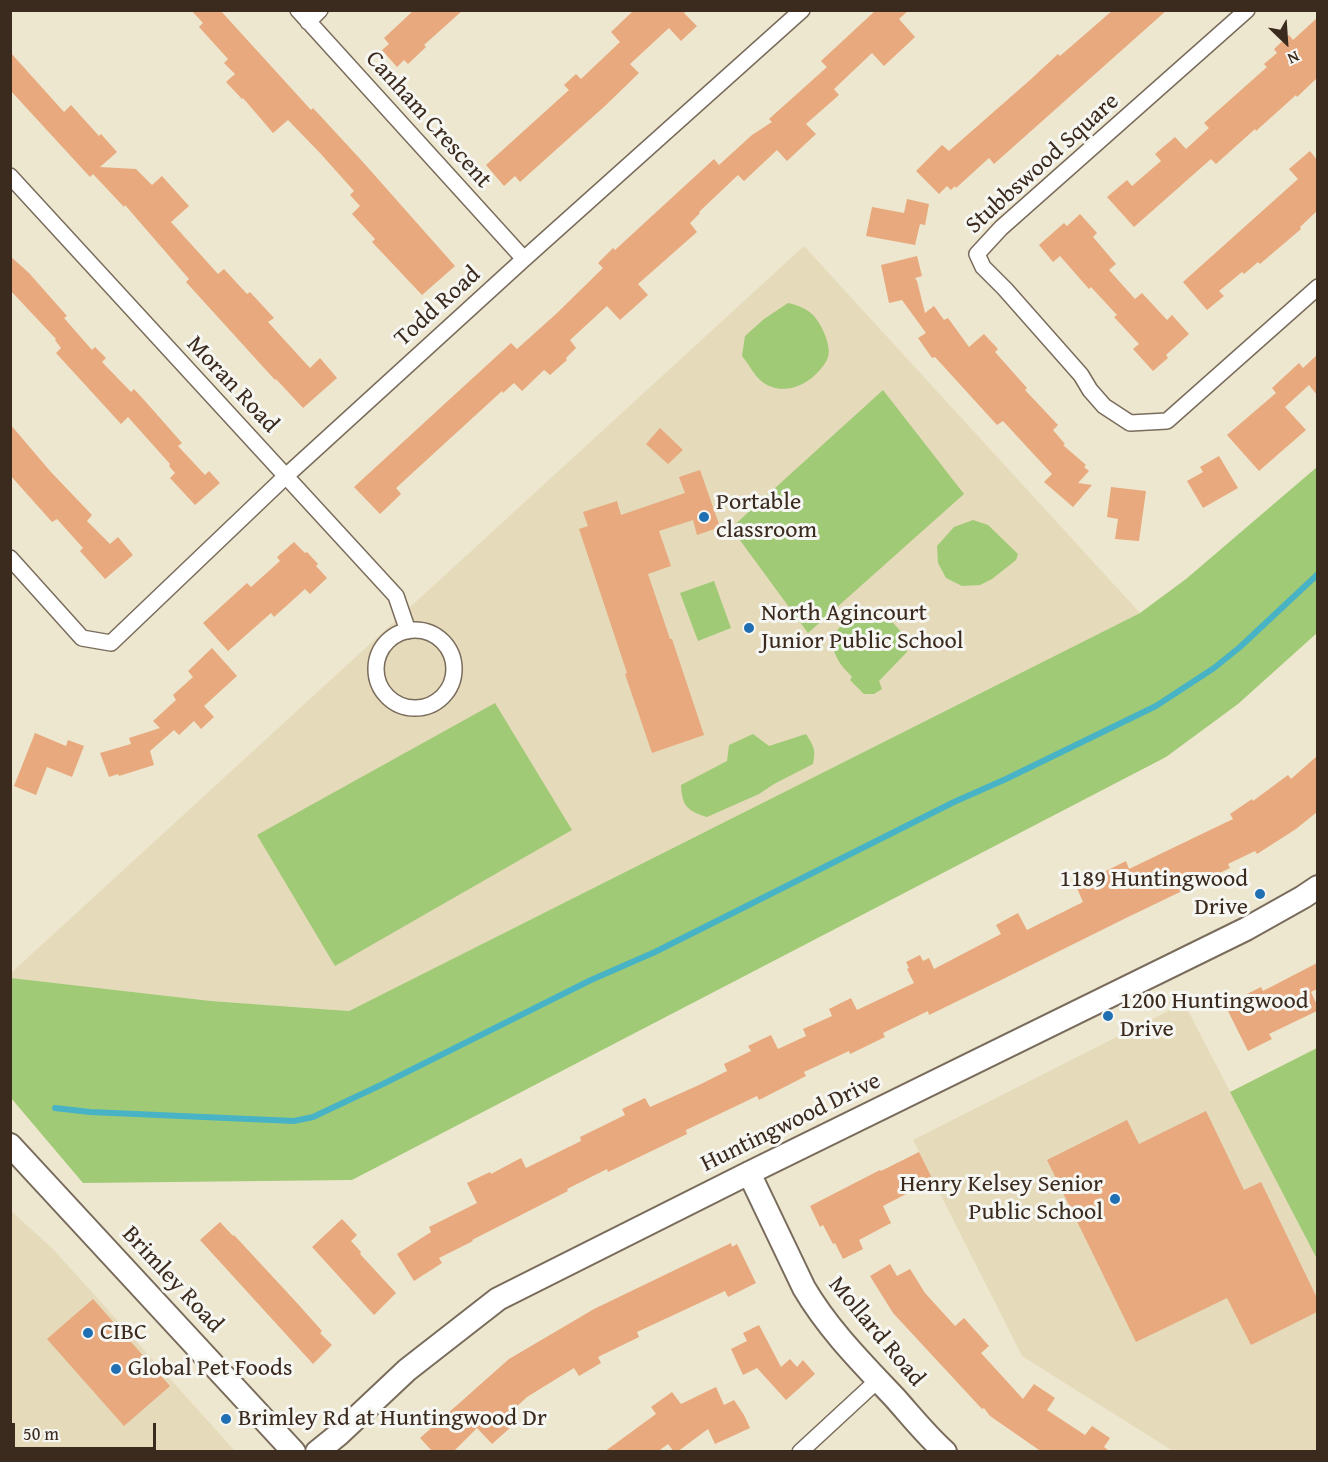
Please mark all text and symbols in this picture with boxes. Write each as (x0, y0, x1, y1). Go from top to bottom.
north arrow (1256, 12, 1316, 72)
street label: Canham Crescent (359, 45, 497, 195)
text: N (1284, 45, 1304, 71)
street label: Stubbswood Square (960, 88, 1126, 240)
street label: Todd Road (389, 261, 487, 353)
street label: Moran Road (180, 331, 284, 439)
place label: Portable classroom (716, 489, 817, 545)
marker: Portable classroom (697, 510, 711, 524)
place label: North Agincourt Junior Public School (761, 600, 964, 656)
marker: North Agincourt Junior Public School (742, 621, 756, 635)
place label: 1189 Huntingwood Drive (1060, 866, 1248, 922)
marker: 1189 Huntingwood Drive (1253, 887, 1267, 901)
place label: 1200 Huntingwood Drive (1120, 988, 1308, 1044)
marker: 1200 Huntingwood Drive (1101, 1009, 1115, 1023)
street label: Huntingwood Drive (697, 1067, 885, 1179)
place label: Henry Kelsey Senior Public School (900, 1171, 1103, 1227)
marker: Henry Kelsey Senior Public School (1108, 1192, 1122, 1206)
street label: Brimley Road (115, 1221, 229, 1339)
street label: Mollard Road (822, 1271, 930, 1393)
place label: CIBC (100, 1319, 147, 1347)
marker: CIBC (81, 1326, 95, 1340)
place label: Global Pet Foods (128, 1355, 292, 1383)
marker: Global Pet Foods (109, 1362, 123, 1376)
place label: Brimley Rd at Huntingwood Dr (238, 1405, 547, 1433)
scale bar (15, 1411, 159, 1449)
marker: Brimley Rd at Huntingwood Dr (219, 1412, 233, 1426)
text: 50 m (23, 1420, 59, 1447)

